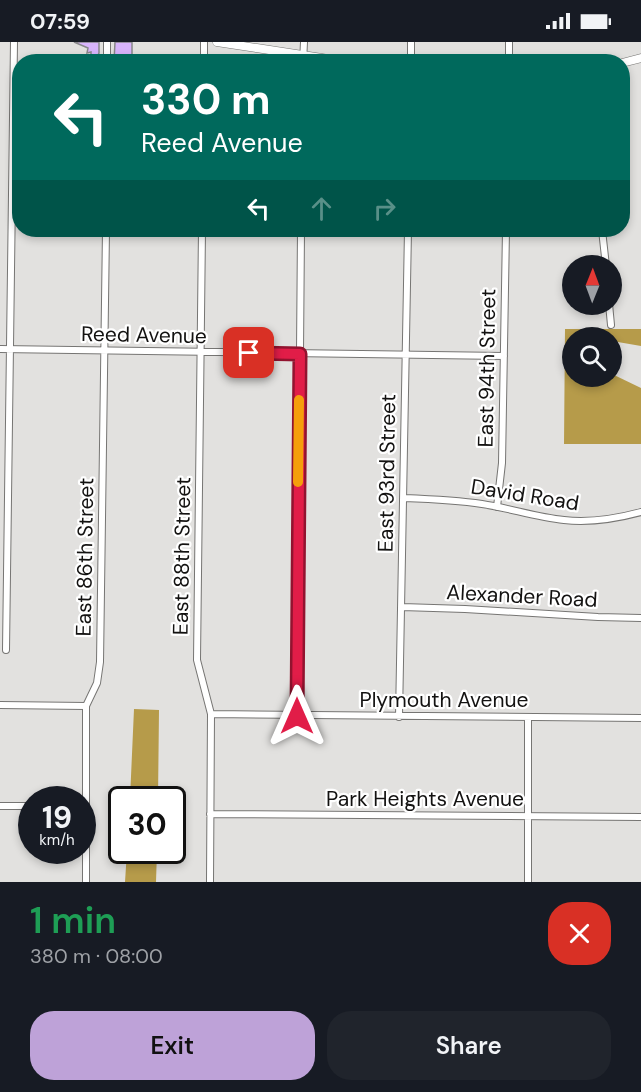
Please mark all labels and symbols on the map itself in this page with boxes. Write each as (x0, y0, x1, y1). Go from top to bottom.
north arrow (562, 255, 622, 315)
street label: East 94th Street (472, 289, 502, 447)
street label: Reed Avenue (81, 320, 207, 350)
pin (223, 327, 274, 378)
street label: East 93rd Street (372, 394, 402, 552)
street label: David Road (469, 473, 581, 517)
street label: East 86th Street (70, 477, 100, 637)
street label: East 88th Street (167, 477, 197, 635)
street label: Alexander Road (446, 578, 598, 614)
position arrow (265, 684, 329, 748)
street label: Plymouth Avenue (360, 686, 529, 714)
street label: Park Heights Avenue (326, 785, 524, 813)
speed limit sign: 30 (108, 786, 186, 864)

